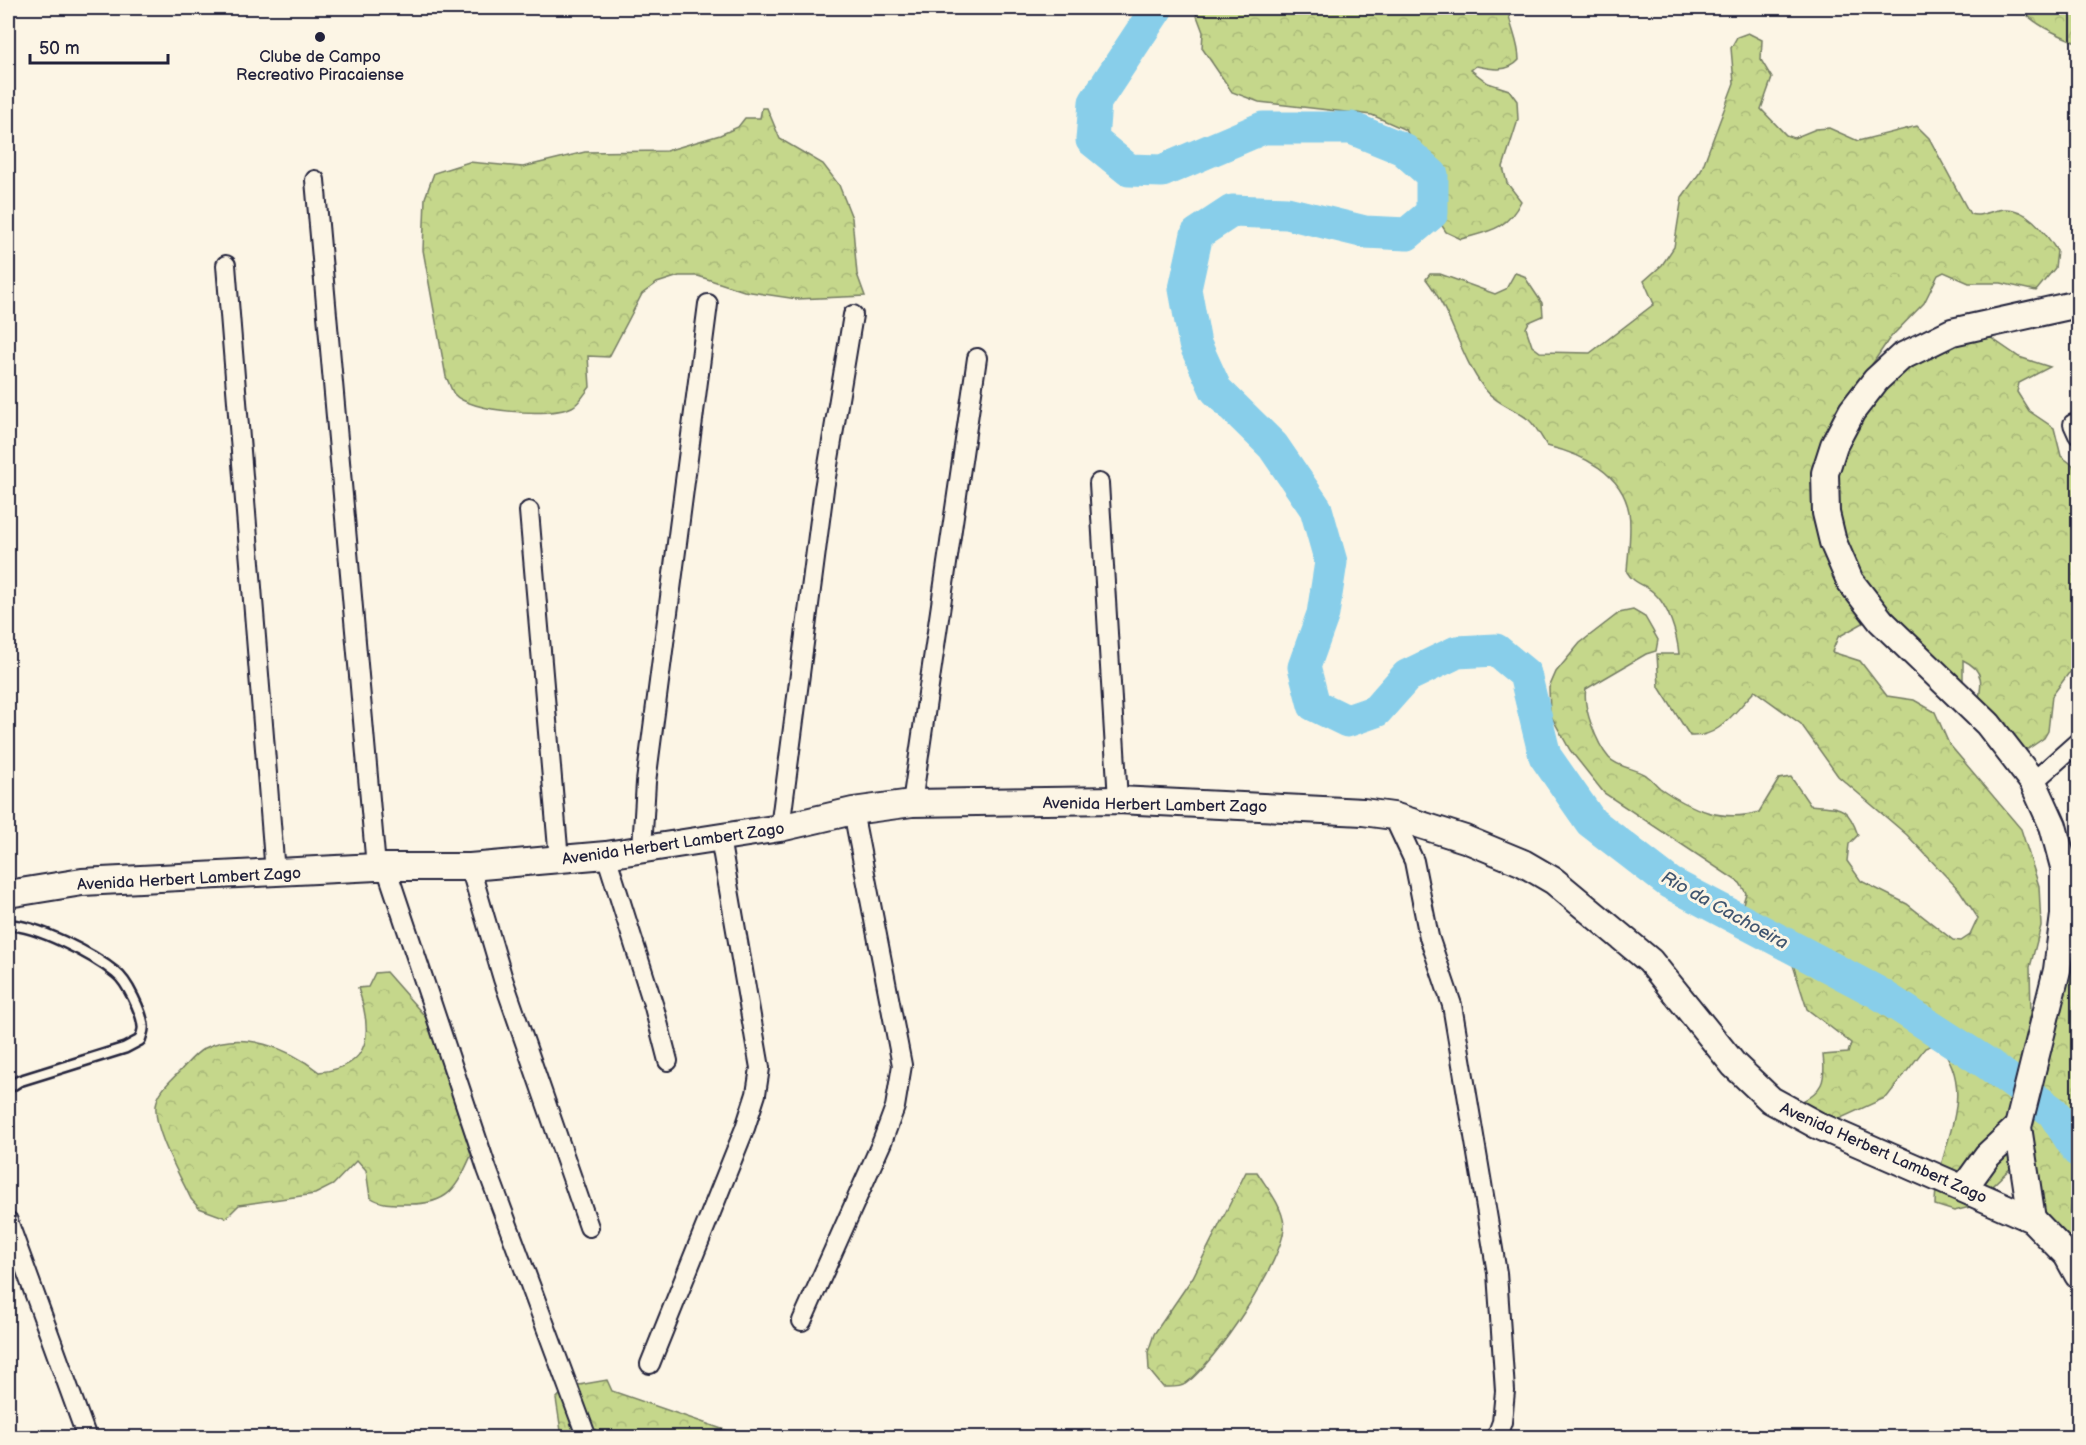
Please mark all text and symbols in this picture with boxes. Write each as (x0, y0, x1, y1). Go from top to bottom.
scale bar (30, 27, 168, 65)
marker: Clube de Campo Recreativo Piracaiense (313, 30, 327, 44)
text: 50 m (39, 38, 80, 59)
place label: Clube de Campo Recreativo Piracaiense (236, 48, 404, 85)
street label: Avenida Herbert Lambert Zago (1043, 794, 1267, 817)
street label: Avenida Herbert Lambert Zago (561, 819, 786, 870)
street label: Avenida Herbert Lambert Zago (77, 864, 302, 895)
water label: Rio da Cachoeira (1658, 867, 1792, 954)
street label: Avenida Herbert Lambert Zago (1777, 1099, 1990, 1208)

